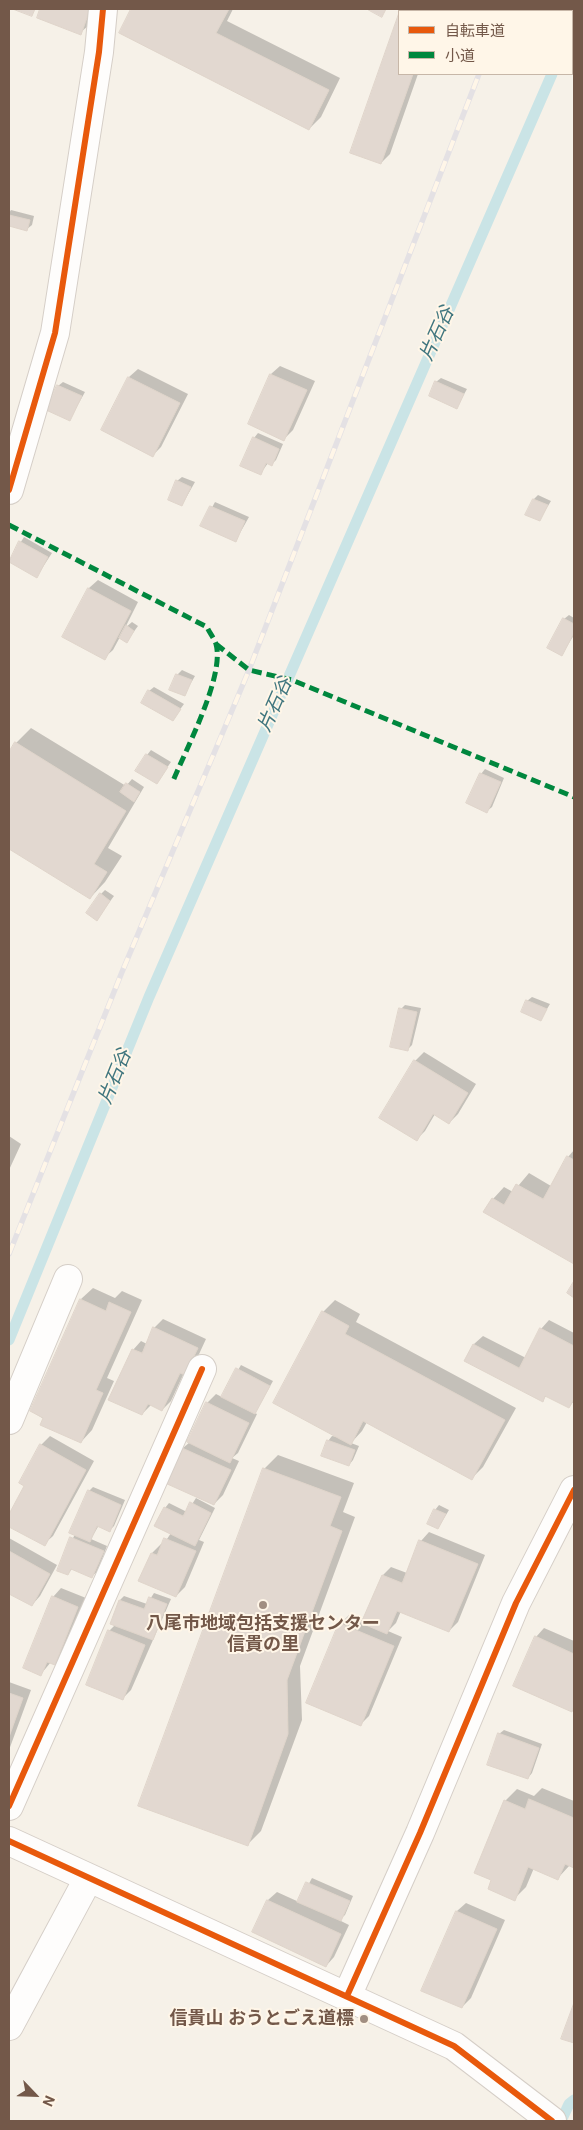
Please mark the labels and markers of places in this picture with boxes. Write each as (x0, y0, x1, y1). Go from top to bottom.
marker: 八尾市地域包括支援センター 信貴の里 (257, 1599, 269, 1611)
place label: 八尾市地域包括支援センター 信貴の里 (146, 1613, 380, 1656)
place label: 信貴山 おうとごえ道標 (170, 2008, 354, 2030)
marker: 信貴山 おうとごえ道標 (358, 2013, 370, 2025)

